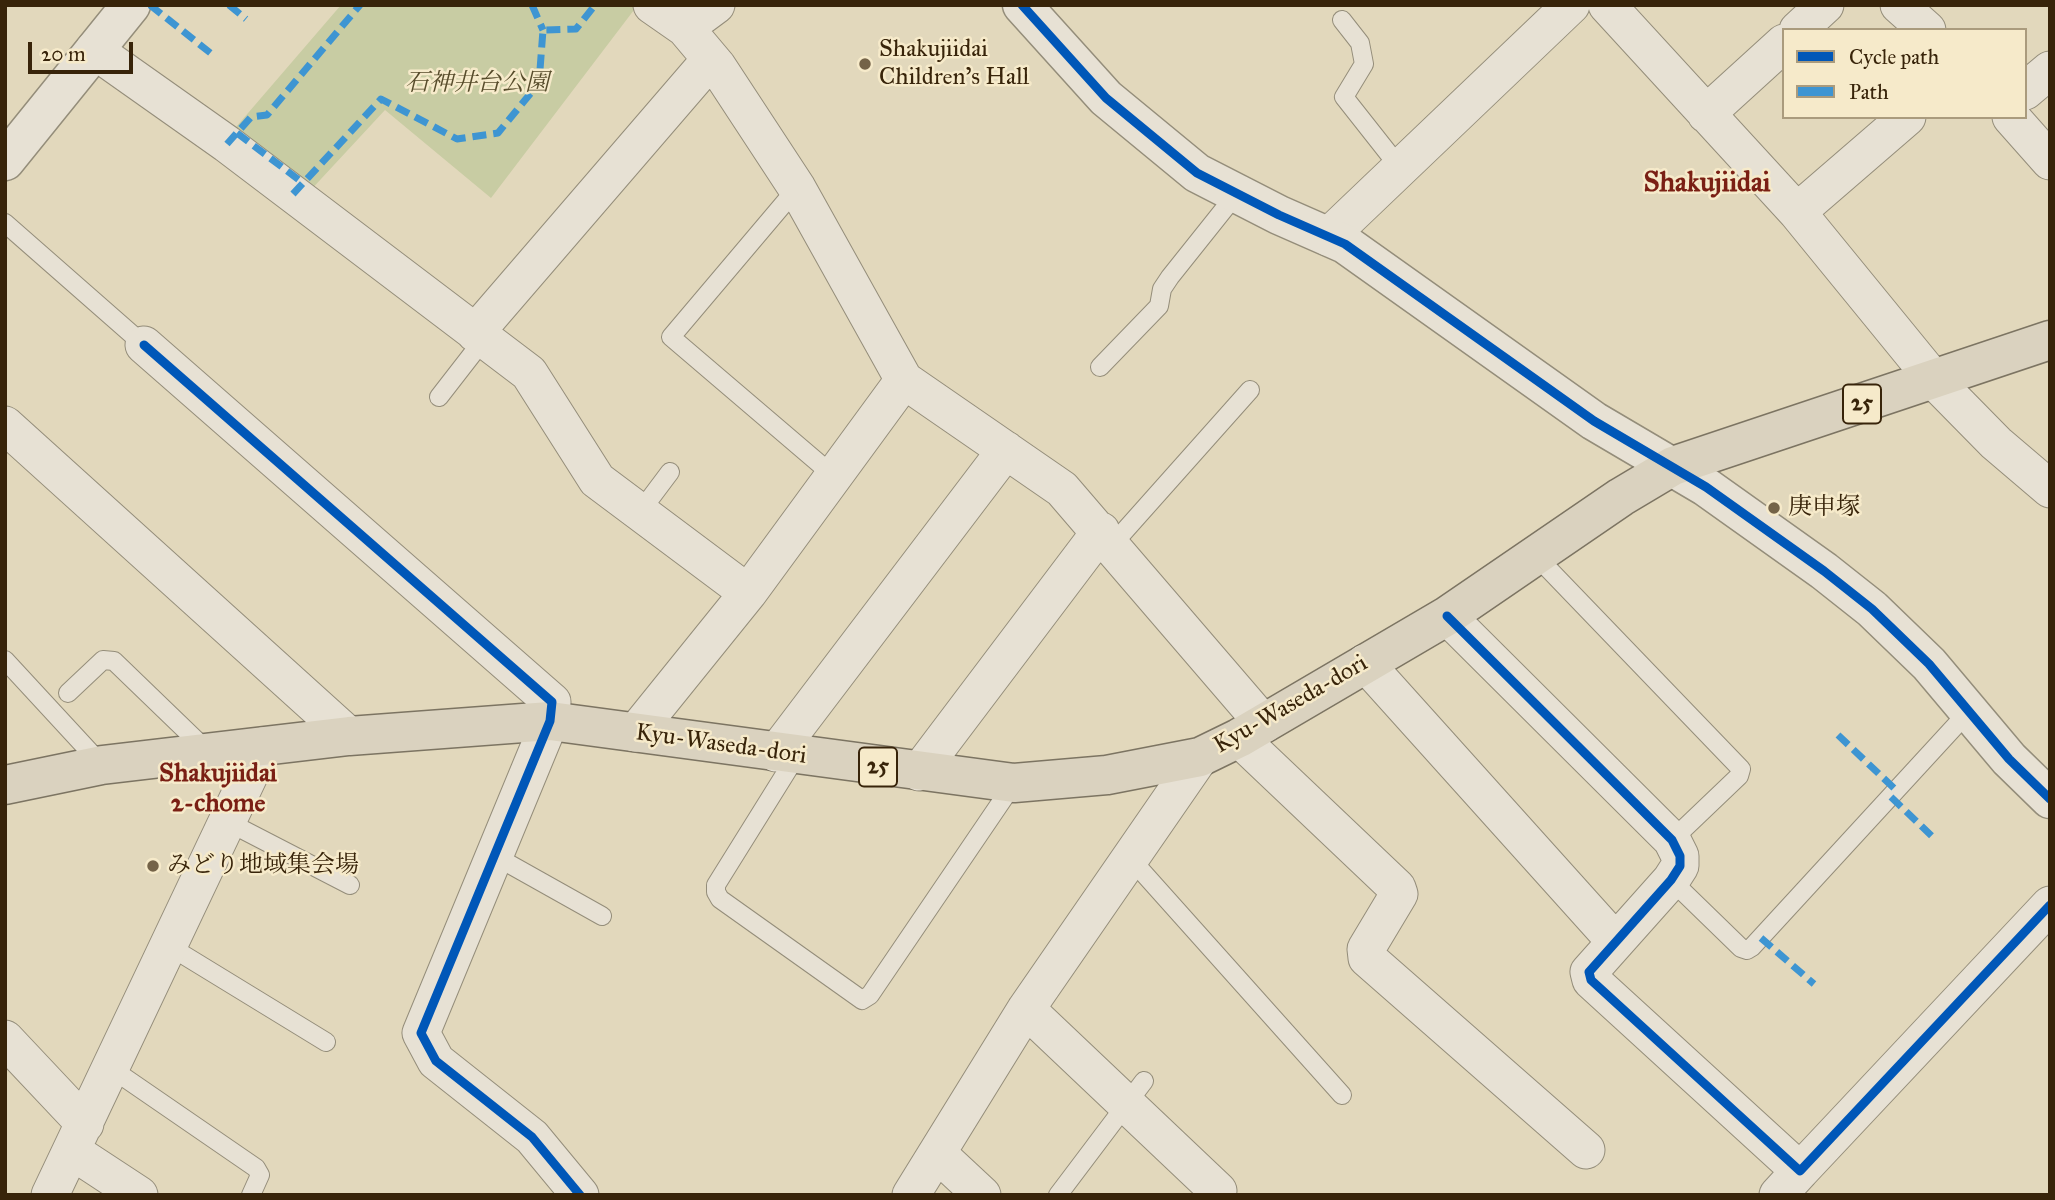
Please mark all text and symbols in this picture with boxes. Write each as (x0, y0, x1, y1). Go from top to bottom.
scale bar (32, 28, 136, 72)
legend (1782, 28, 2027, 119)
place label: Shakujiidai Children's Hall (879, 36, 1029, 92)
text: 20 m (41, 41, 86, 67)
text: Cycle path (1849, 44, 1939, 70)
marker: Shakujiidai Children's Hall (857, 56, 873, 72)
park label: 石神井台公園 (405, 70, 549, 98)
text: Path (1849, 79, 1889, 105)
district label: Shakujiidai (1643, 167, 1771, 201)
road number: 25 (1843, 384, 1881, 424)
place label: 庚申塚 (1788, 494, 1860, 522)
marker: 庚申塚 (1766, 500, 1782, 516)
street label: Kyu-Waseda-dori (1209, 649, 1373, 761)
street label: Kyu-Waseda-dori (634, 719, 808, 771)
road number: 25 (859, 748, 897, 786)
district label: Shakujiidai 2-chome (159, 759, 277, 820)
place label: みどり地域集会場 (167, 852, 359, 880)
marker: みどり地域集会場 (145, 858, 161, 874)

